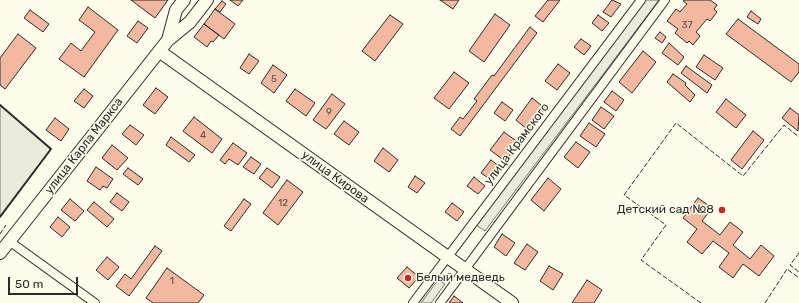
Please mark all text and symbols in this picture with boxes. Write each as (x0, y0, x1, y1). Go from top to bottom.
house number: 37 (681, 19, 693, 31)
house number: 5 (271, 73, 277, 85)
street label: улица Карла Маркса (42, 95, 126, 197)
street label: улица Крамского (482, 100, 552, 188)
house number: 9 (326, 106, 332, 118)
house number: 4 (200, 129, 206, 141)
street label: улица Кирова (298, 148, 372, 206)
house number: 12 (278, 197, 288, 209)
place label: Детский сад №8 (617, 203, 714, 217)
marker: Детский сад №8 (717, 205, 727, 215)
scale bar (10, 269, 80, 295)
place label: Белый медведь (416, 271, 505, 285)
marker: Белый медведь (403, 273, 413, 283)
house number: 1 (170, 275, 174, 287)
text: 50 m (15, 277, 43, 291)

